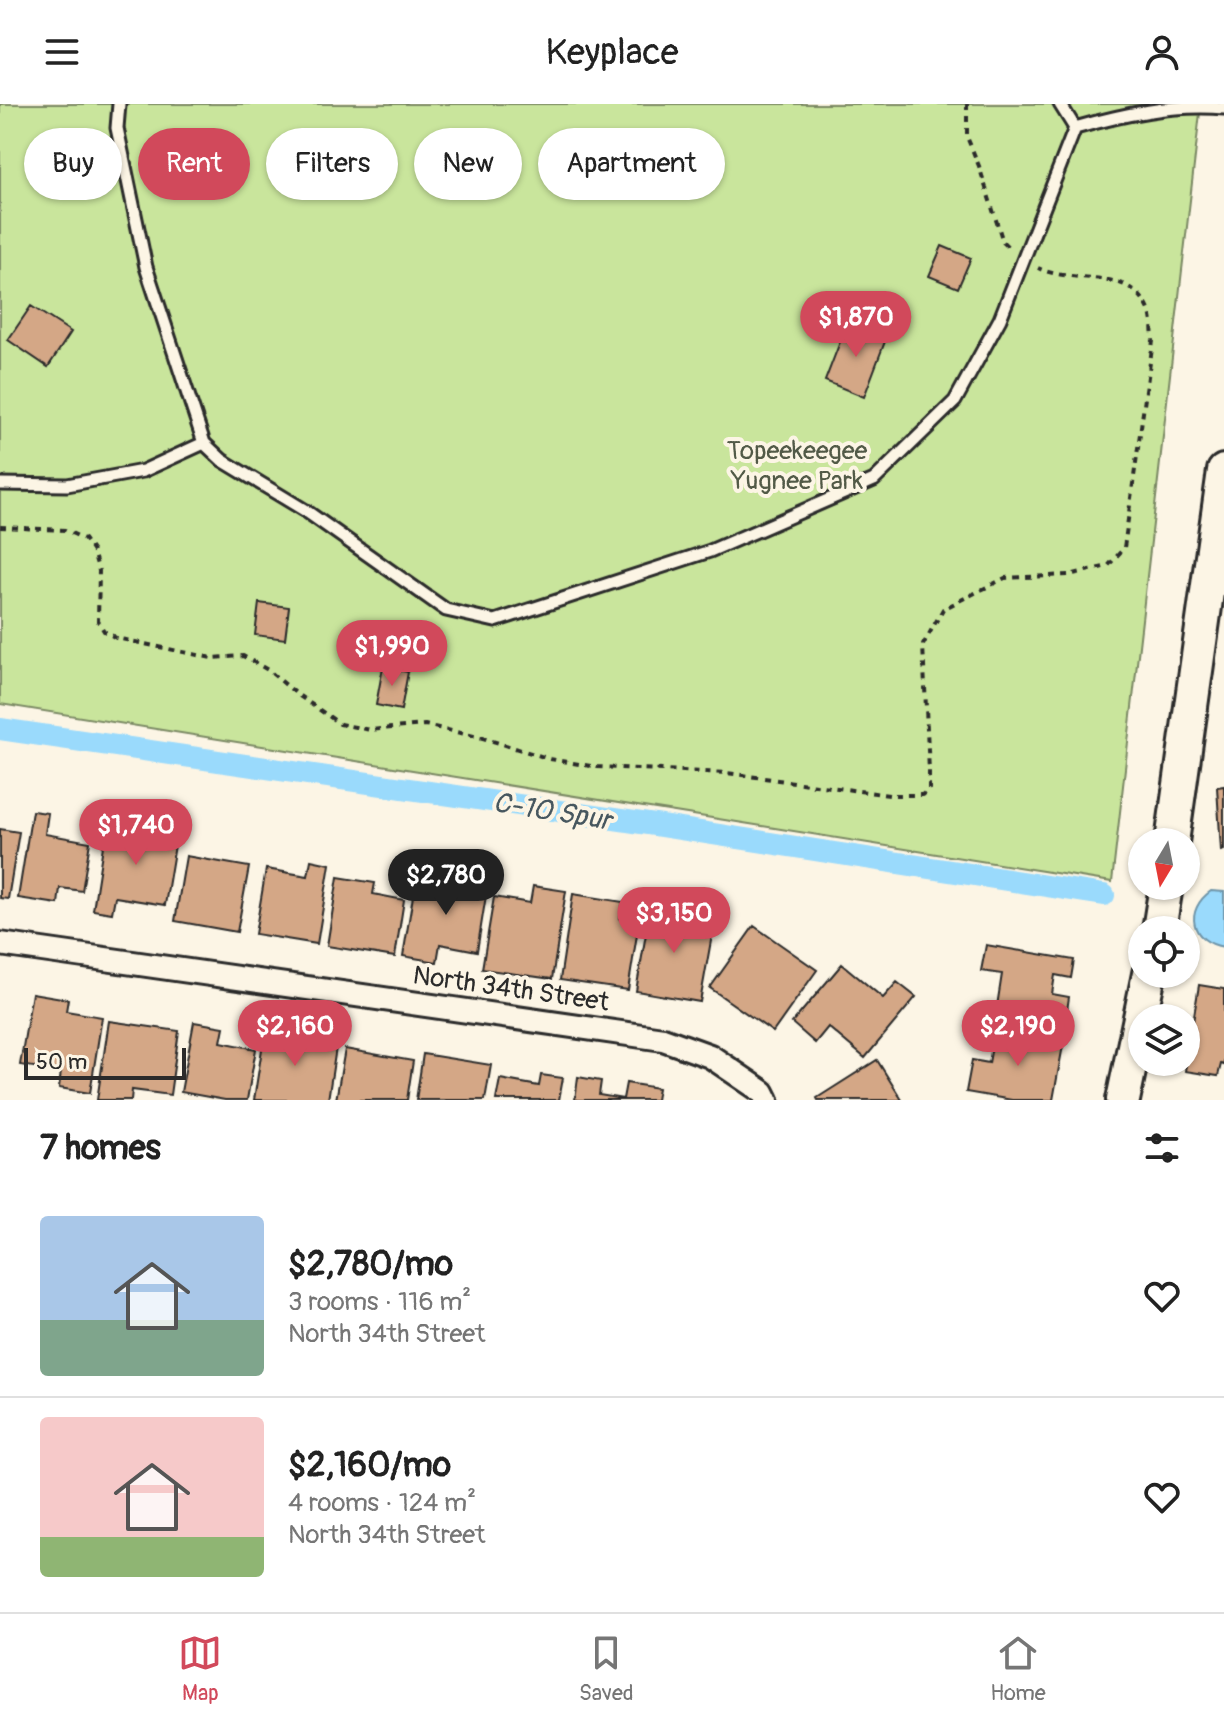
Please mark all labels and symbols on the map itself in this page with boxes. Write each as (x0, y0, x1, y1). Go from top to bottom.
pin: $1,870 (791, 291, 921, 359)
park label: Topeekeegee Yugnee Park (727, 435, 867, 497)
pin: $1,990 (327, 620, 457, 688)
water label: C-10 Spur (491, 785, 616, 839)
pin: $1,740 (71, 799, 201, 867)
north arrow (1128, 828, 1200, 900)
pin: $2,780 (381, 849, 511, 917)
pin: $3,150 (609, 887, 739, 955)
street label: North 34th Street (411, 959, 612, 1019)
pin: $2,160 (230, 1000, 360, 1068)
pin: $2,190 (953, 1000, 1083, 1068)
scale bar (24, 1044, 186, 1080)

